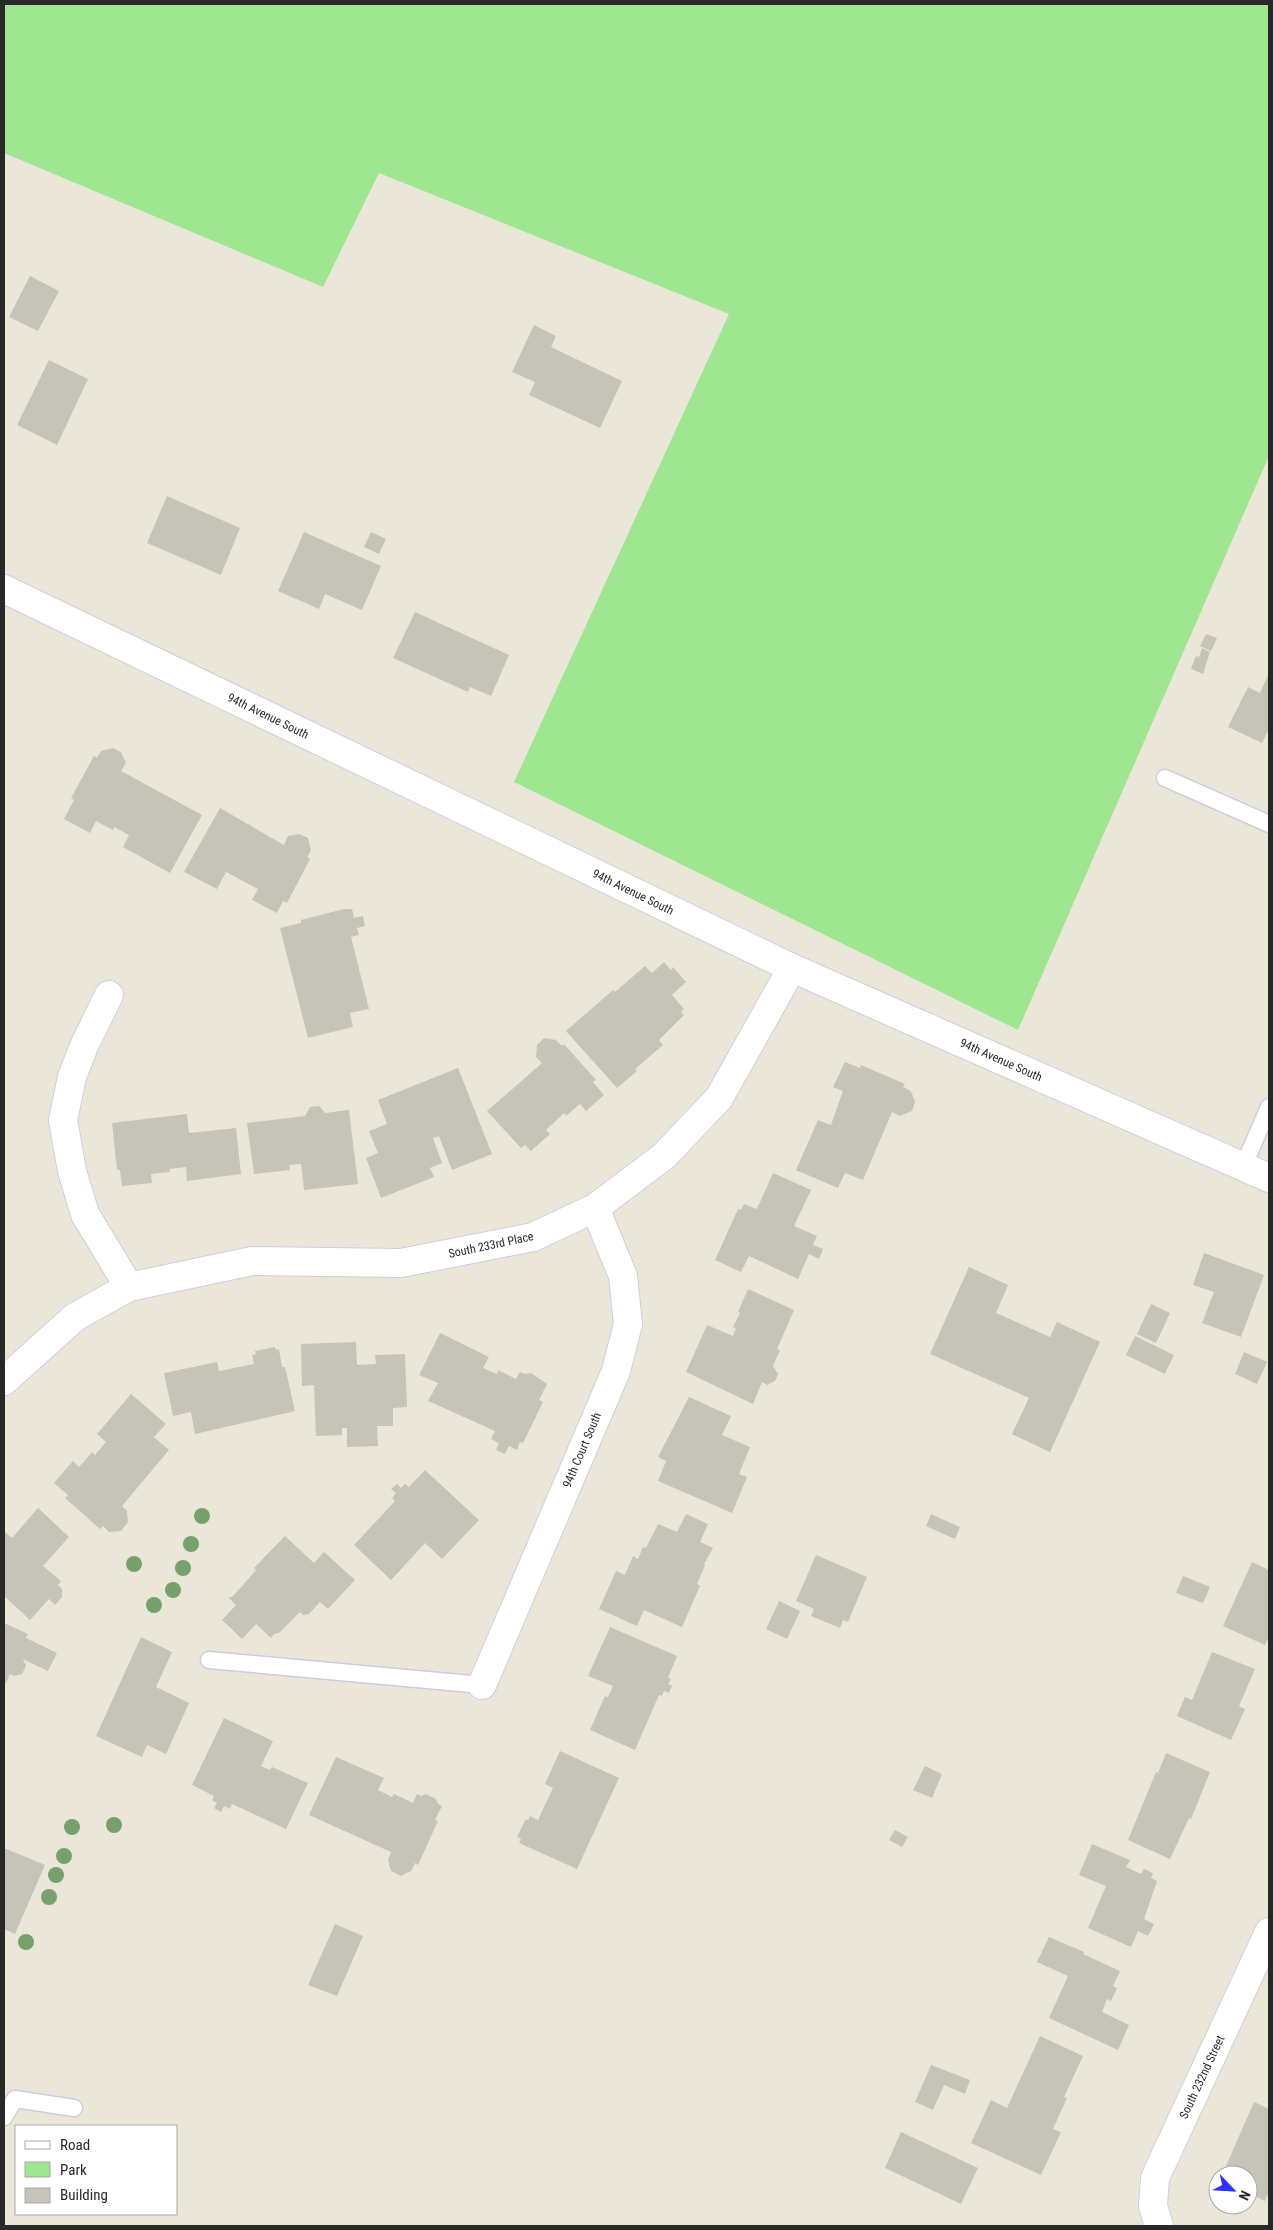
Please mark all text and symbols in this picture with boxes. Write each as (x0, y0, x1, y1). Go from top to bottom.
street label: 94th Avenue South (225, 690, 311, 742)
street label: 94th Avenue South (590, 866, 676, 918)
street label: 94th Avenue South (958, 1036, 1045, 1085)
street label: South 233rd Place (447, 1229, 535, 1261)
street label: 94th Court South (560, 1410, 604, 1490)
street label: South 232nd Street (1177, 2033, 1228, 2121)
legend (15, 2125, 178, 2215)
text: Road (60, 2136, 90, 2154)
text: Park (60, 2161, 87, 2179)
north arrow (1208, 2165, 1258, 2215)
text: Building (60, 2186, 108, 2204)
text: N (1236, 2188, 1254, 2203)

